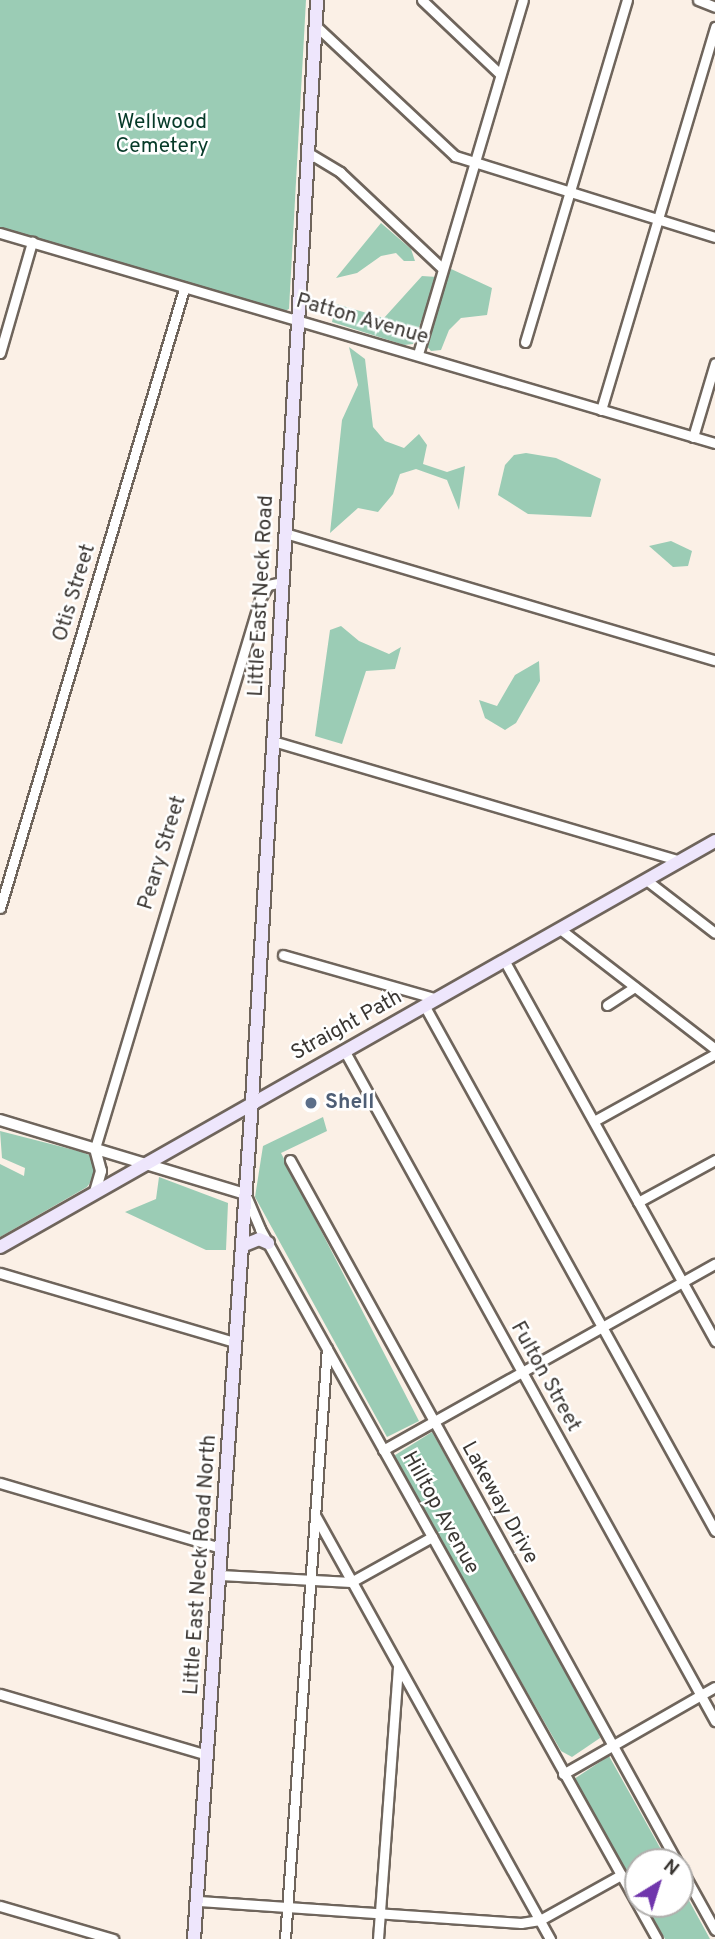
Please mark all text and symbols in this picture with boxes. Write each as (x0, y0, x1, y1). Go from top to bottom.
park label: Wellwood Cemetery (115, 110, 209, 160)
street label: Patton Avenue (292, 289, 432, 351)
street label: Little East Neck Road (244, 495, 280, 697)
street label: Otis Street (48, 541, 102, 645)
street label: Peary Street (134, 793, 192, 913)
street label: Straight Path (287, 985, 407, 1067)
place label: Shell (325, 1090, 374, 1116)
marker: Shell (303, 1095, 319, 1111)
street label: Fulton Street (504, 1317, 586, 1437)
street label: Little East Neck Road North (179, 1434, 223, 1696)
street label: Lakeway Drive (455, 1437, 543, 1569)
street label: Hilltop Avenue (396, 1447, 484, 1579)
north arrow (624, 1848, 694, 1918)
text: N (658, 1854, 683, 1882)

